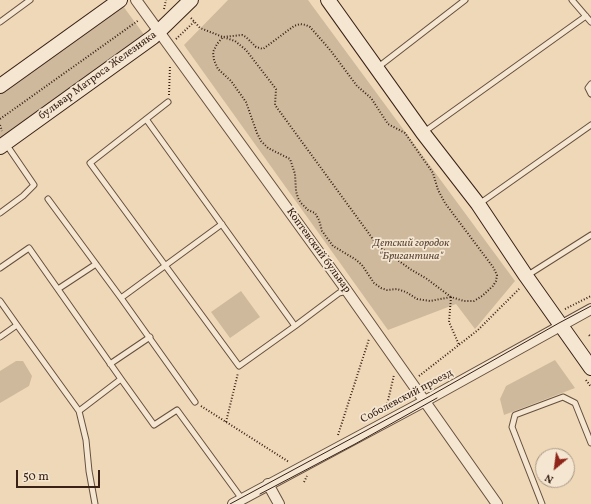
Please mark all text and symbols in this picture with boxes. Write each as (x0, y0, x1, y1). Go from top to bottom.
street label: бульвар Матроса Железняка (36, 29, 160, 123)
street label: Коптевский бульвар (283, 206, 353, 296)
park label: Детский городок "Бригантина" (373, 237, 449, 263)
street label: Соболевский проезд (359, 367, 455, 427)
north arrow (535, 448, 575, 488)
scale bar (18, 462, 102, 488)
text: 50 m (23, 469, 49, 485)
text: N (542, 470, 557, 487)

